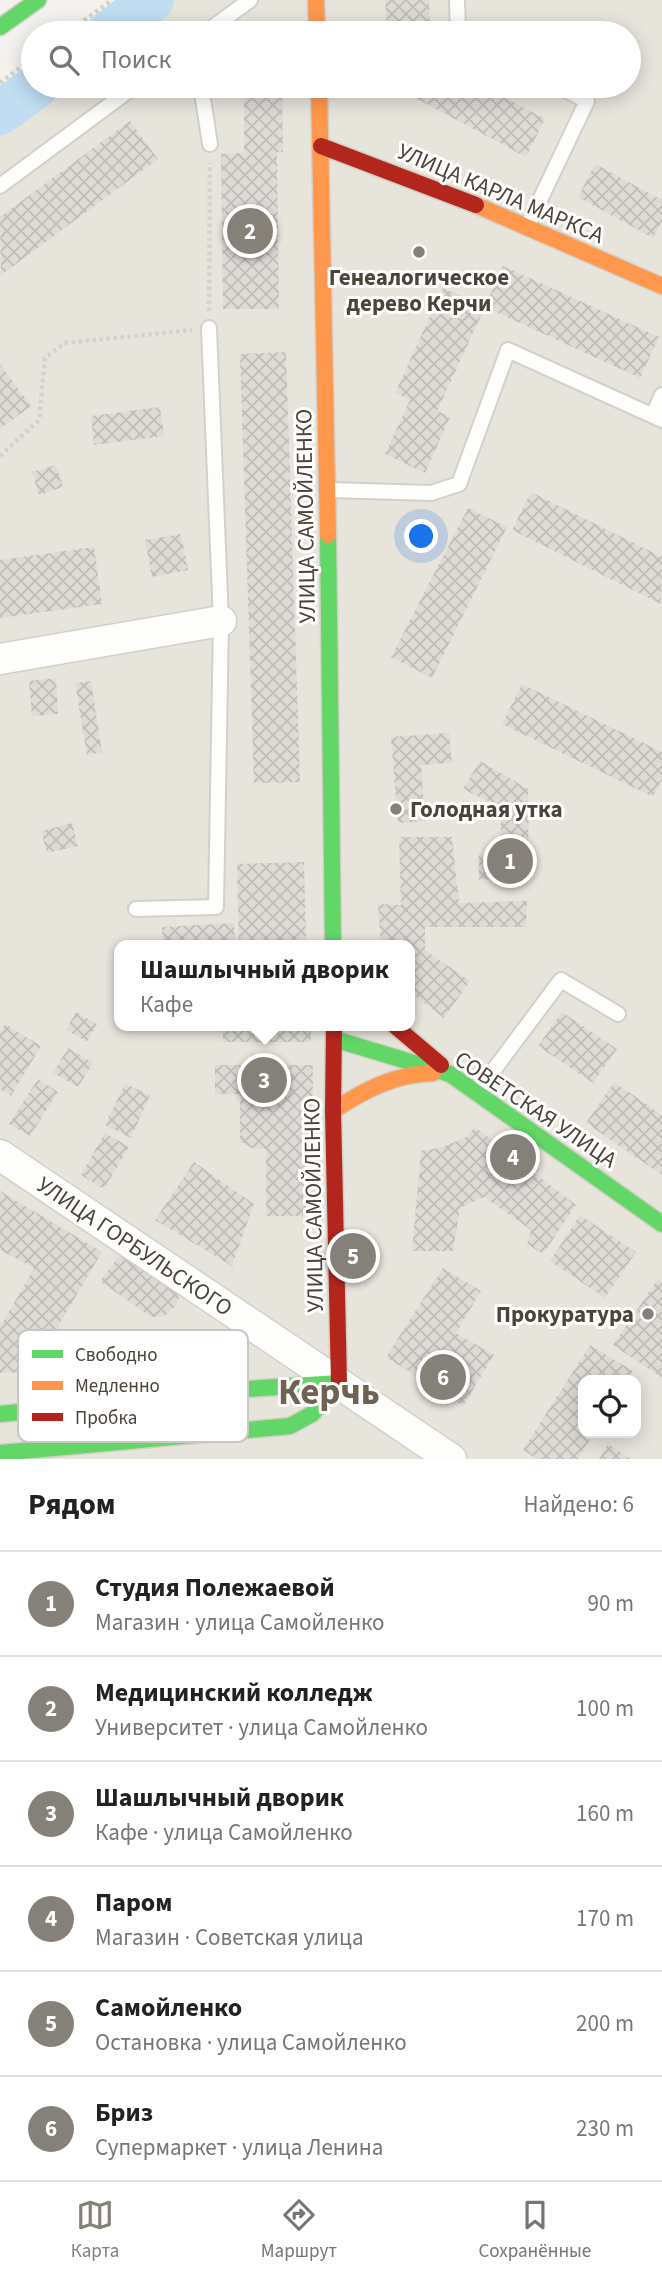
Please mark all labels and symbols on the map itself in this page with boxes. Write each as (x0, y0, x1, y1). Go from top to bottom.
street label: УЛИЦА КАРЛА МАРКСА (392, 135, 610, 252)
pin: 2 (227, 205, 273, 257)
marker: Генеалогическое дерево Керчи (411, 244, 427, 260)
place label: Генеалогическое дерево Керчи (329, 261, 509, 320)
street label: УЛИЦА САМОЙЛЕНКО (287, 408, 324, 624)
your location (404, 519, 438, 553)
place label: Голодная утка (410, 793, 563, 826)
marker: Голодная утка (388, 801, 404, 817)
pin: 1 (487, 835, 533, 887)
street label: СОВЕТСКАЯ УЛИЦА (448, 1043, 624, 1176)
pin: 3 (241, 1054, 287, 1106)
street label: УЛИЦА САМОЙЛЕНКО (295, 1097, 332, 1313)
pin: 4 (490, 1131, 536, 1183)
street label: УЛИЦА ГОРБУЛЬСКОГО (30, 1169, 239, 1324)
pin: 5 (330, 1230, 376, 1282)
place label: Прокуратура (496, 1298, 634, 1331)
marker: Прокуратура (640, 1306, 656, 1322)
legend (18, 1330, 248, 1442)
text: Свободно (75, 1342, 158, 1369)
pin: 6 (420, 1351, 466, 1403)
district label: Керчь (278, 1366, 380, 1419)
text: Медленно (75, 1373, 160, 1400)
text: Пробка (75, 1405, 137, 1432)

